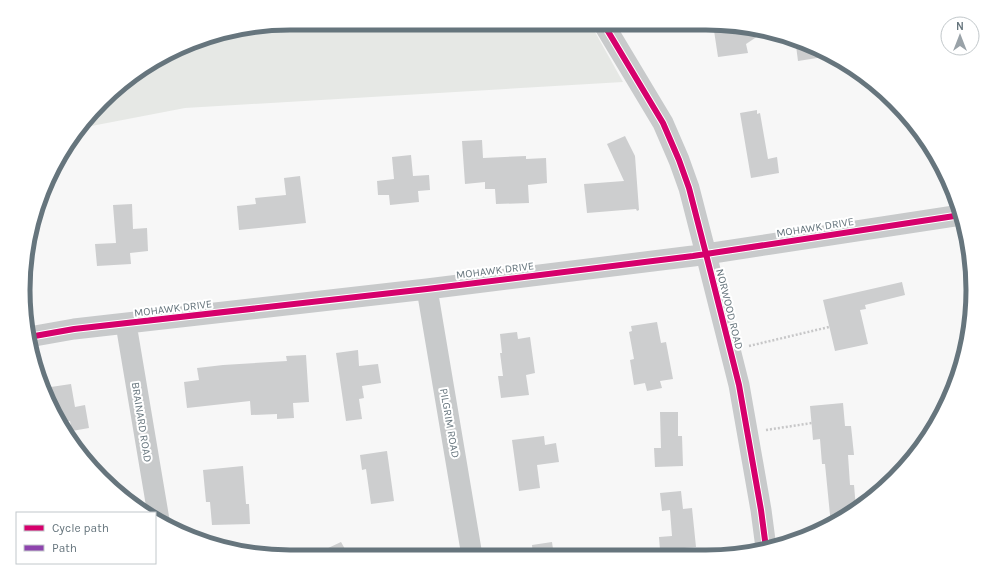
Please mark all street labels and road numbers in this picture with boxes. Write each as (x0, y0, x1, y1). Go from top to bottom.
street label: MOHAWK DRIVE (775, 215, 855, 240)
street label: MOHAWK DRIVE (455, 259, 535, 282)
street label: NORWOOD ROAD (713, 267, 746, 351)
street label: MOHAWK DRIVE (133, 297, 213, 320)
street label: BRAINARD ROAD (129, 381, 154, 463)
street label: PILGRIM ROAD (437, 387, 462, 459)

